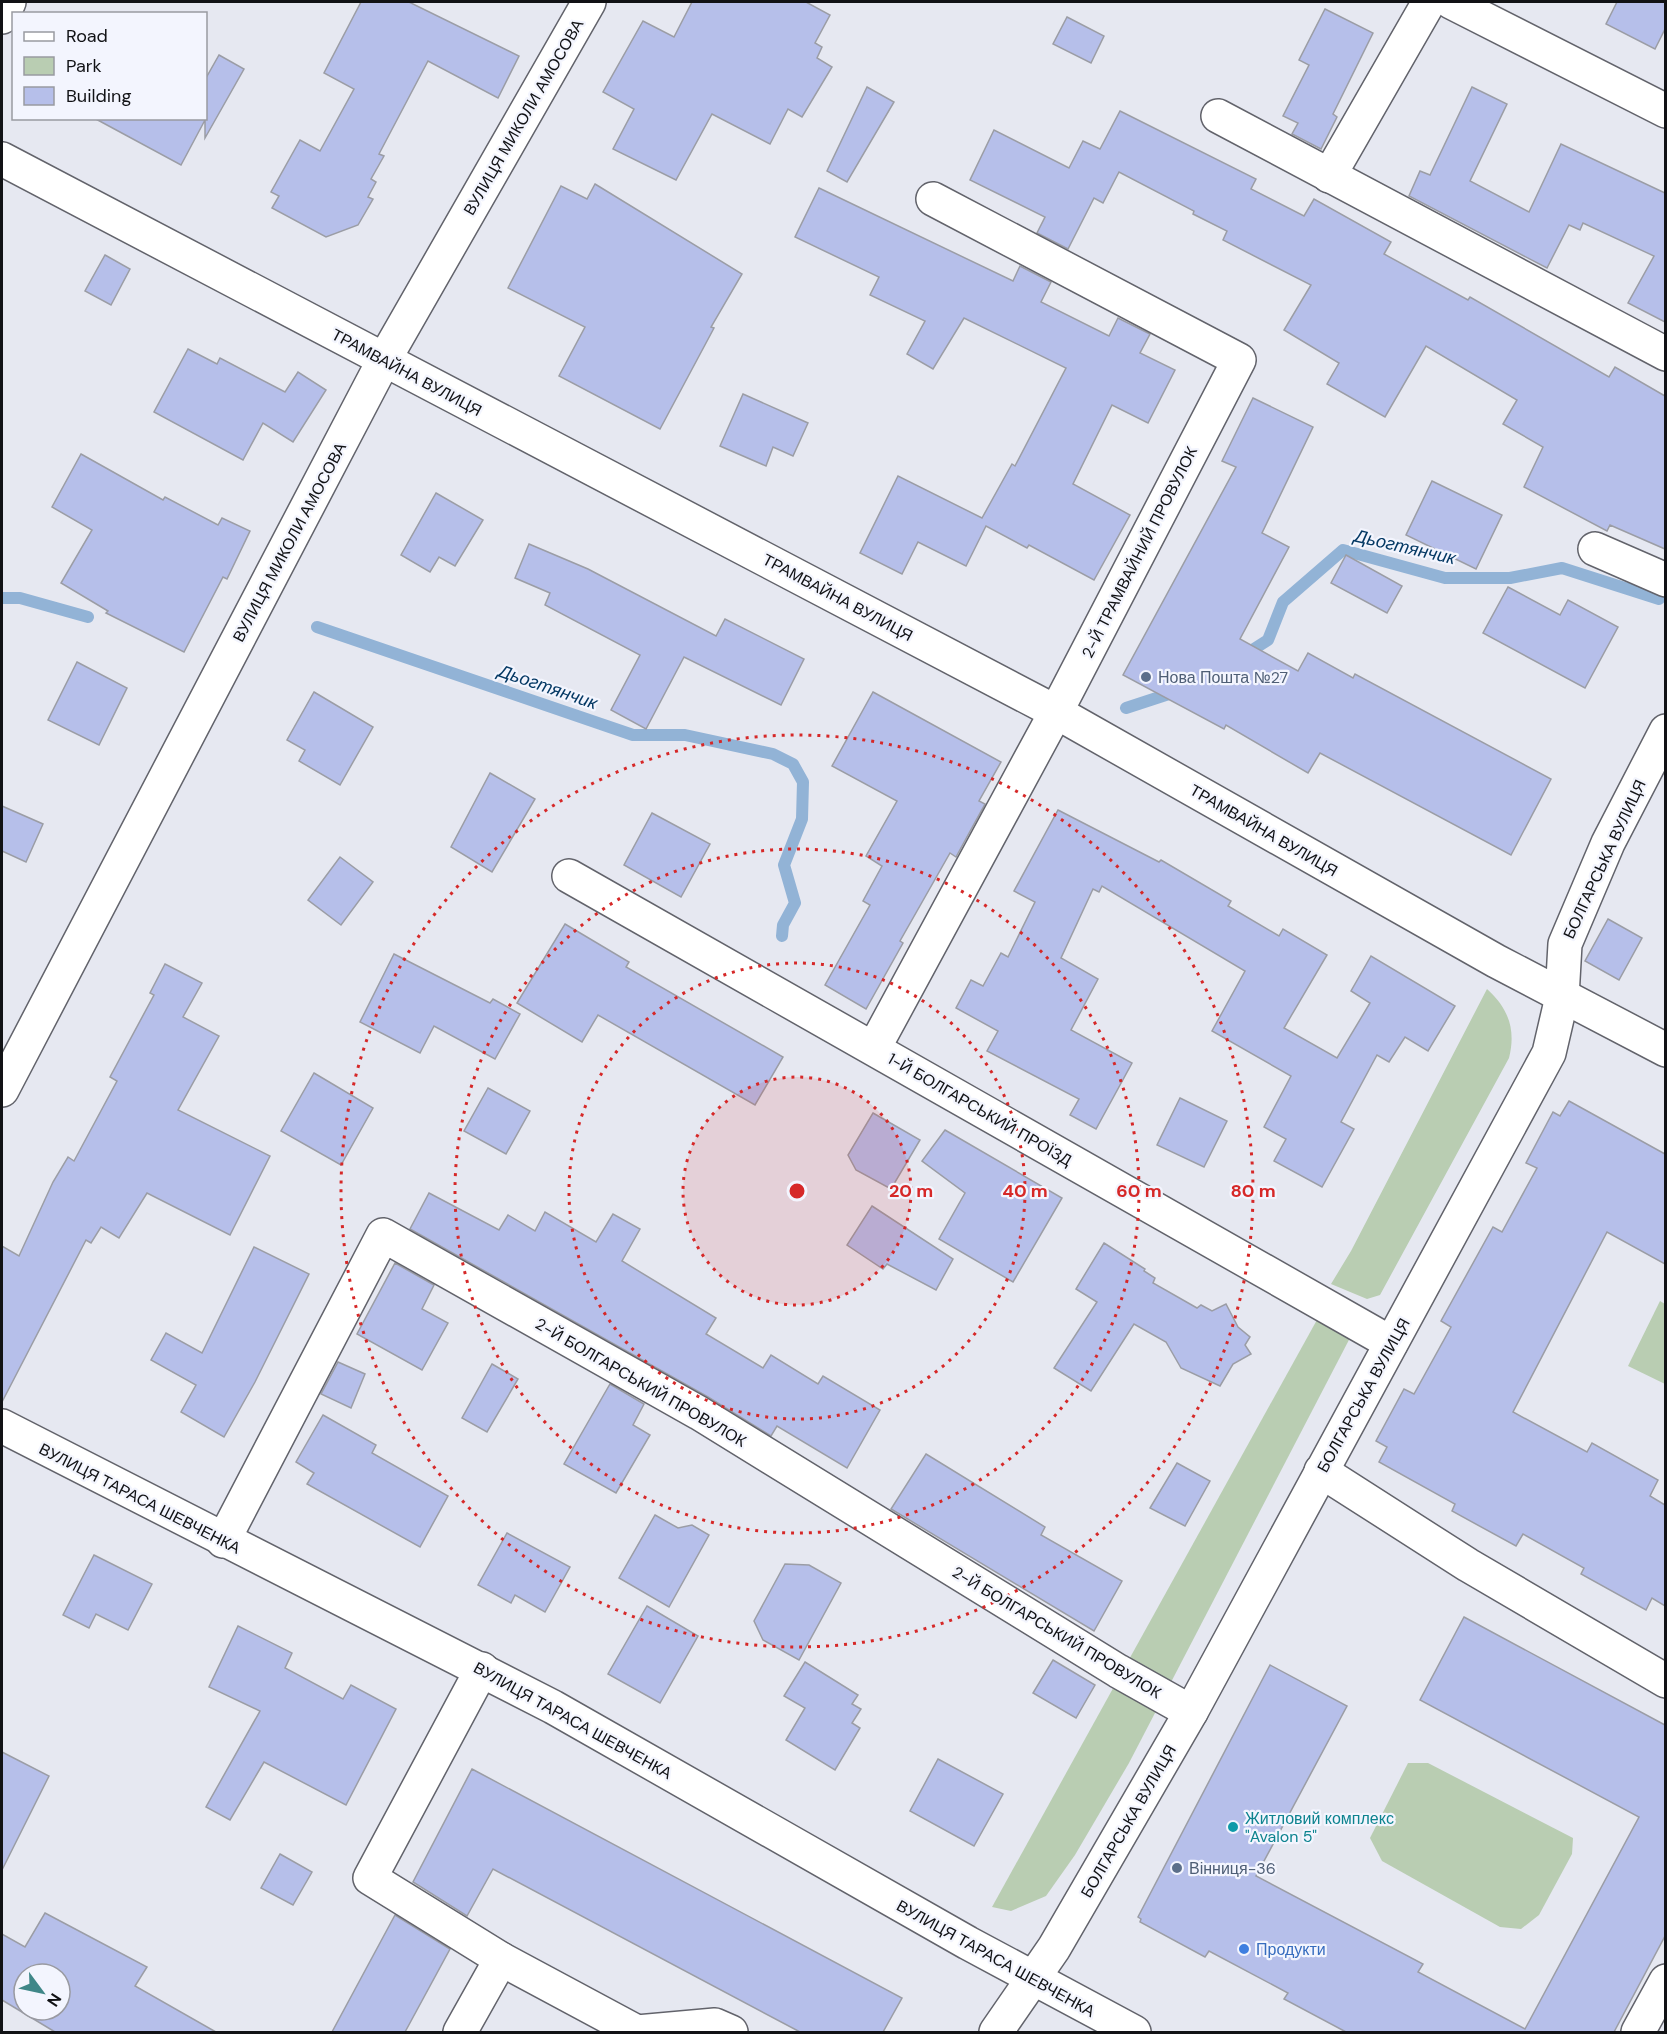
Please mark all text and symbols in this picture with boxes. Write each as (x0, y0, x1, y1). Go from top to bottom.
legend (12, 12, 207, 120)
street label: ВУЛИЦЯ МИКОЛИ АМОСОВА (459, 15, 588, 219)
text: Road (66, 24, 108, 48)
text: Park (66, 54, 102, 78)
text: Building (66, 84, 131, 108)
street label: ТРАМВАЙНА ВУЛИЦЯ (328, 324, 486, 421)
street label: ВУЛИЦЯ МИКОЛИ АМОСОВА (228, 439, 351, 646)
street label: 2-Й ТРАМВАЙНИЙ ПРОВУЛОК (1077, 442, 1202, 661)
water label: Дьогтянчик (1350, 523, 1459, 571)
street label: ТРАМВАЙНА ВУЛИЦЯ (759, 549, 917, 646)
water label: Дьогтянчик (493, 658, 602, 716)
place label: Нова Пошта №27 (1158, 667, 1288, 688)
marker: Нова Пошта №27 (1139, 670, 1153, 684)
street label: БОЛГАРСЬКА ВУЛИЦЯ (1558, 776, 1651, 942)
street label: ТРАМВАЙНА ВУЛИЦЯ (1186, 780, 1341, 881)
street label: 1-Й БОЛГАРСЬКИЙ ПРОЇЗД (884, 1048, 1076, 1171)
text: 20 m (889, 1179, 933, 1203)
text: 40 m (1002, 1179, 1048, 1203)
text: 60 m (1116, 1179, 1162, 1203)
text: 80 m (1230, 1179, 1276, 1203)
centre of rings (787, 1181, 807, 1201)
street label: 2-Й БОЛГАРСЬКИЙ ПРОВУЛОК (531, 1313, 751, 1452)
street label: БОЛГАРСЬКА ВУЛИЦЯ (1312, 1314, 1415, 1476)
street label: ВУЛИЦЯ ТАРАСА ШЕВЧЕНКА (35, 1438, 244, 1559)
street label: 2-Й БОЛГАРСЬКИЙ ПРОВУЛОК (948, 1562, 1166, 1704)
street label: ВУЛИЦЯ ТАРАСА ШЕВЧЕНКА (470, 1657, 676, 1784)
street label: БОЛГАРСЬКА ВУЛИЦЯ (1076, 1741, 1181, 1902)
place label: Житловий комплекс "Avalon 5" (1245, 1808, 1394, 1847)
marker: Житловий комплекс "Avalon 5" (1226, 1820, 1240, 1834)
place label: Вінниця-36 (1189, 1858, 1276, 1879)
marker: Вінниця-36 (1170, 1861, 1184, 1875)
street label: ВУЛИЦЯ ТАРАСА ШЕВЧЕНКА (893, 1895, 1099, 2022)
place label: Продукти (1256, 1939, 1326, 1960)
marker: Продукти (1237, 1942, 1251, 1956)
north arrow (12, 1962, 72, 2022)
text: N (42, 1989, 66, 2011)

